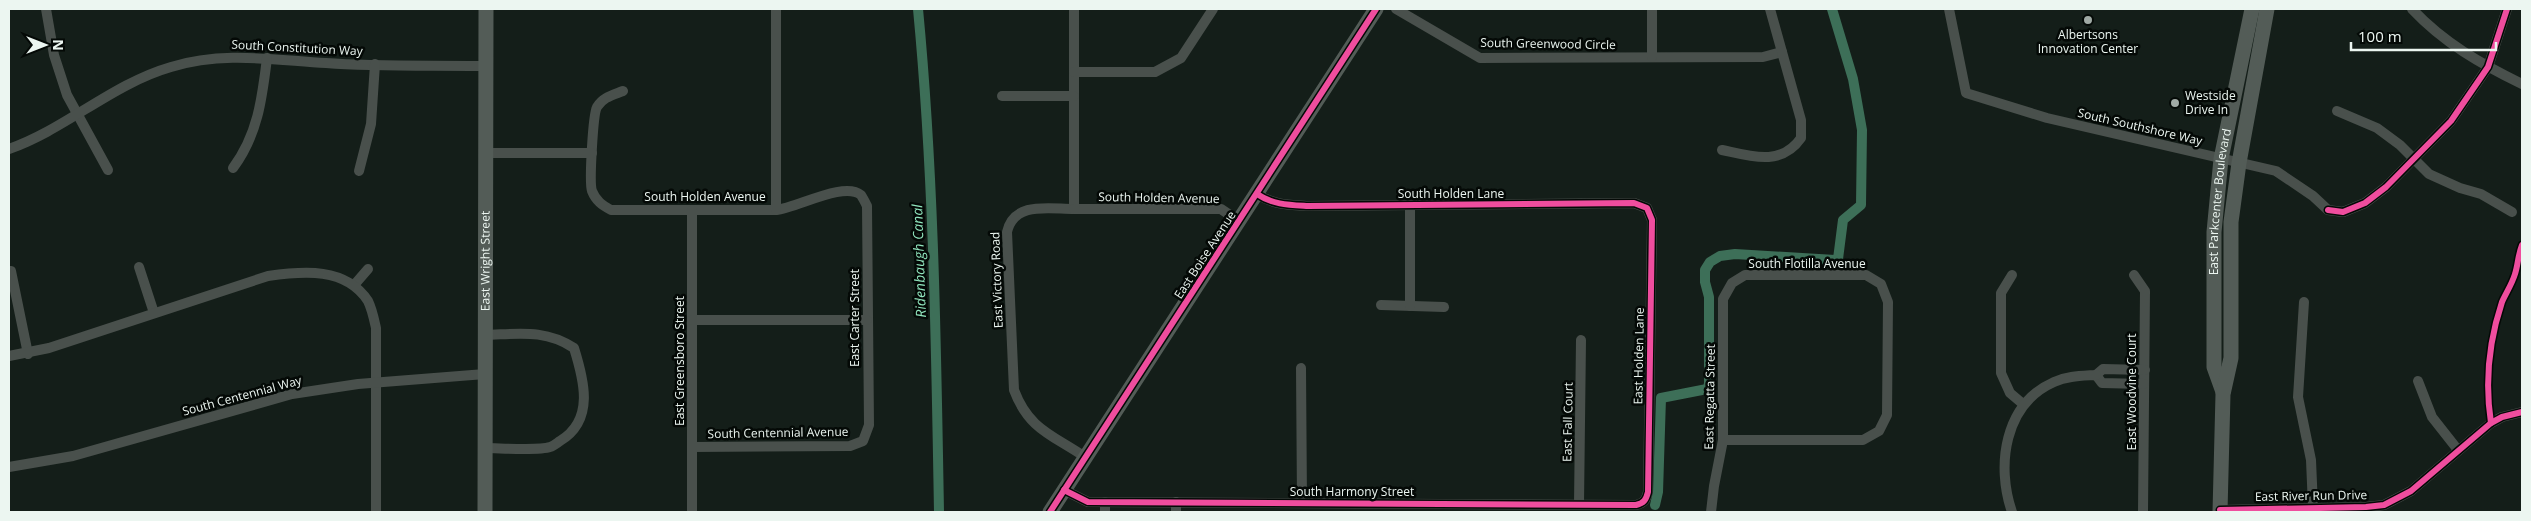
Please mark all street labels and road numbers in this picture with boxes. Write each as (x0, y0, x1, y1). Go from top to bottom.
street label: South Greenwood Circle (1480, 34, 1616, 53)
street label: South Constitution Way (231, 36, 364, 59)
street label: South Southshore Way (2076, 104, 2205, 149)
street label: East Parkcenter Boulevard (2205, 127, 2235, 275)
street label: South Holden Lane (1398, 185, 1505, 202)
street label: South Holden Avenue (644, 188, 766, 205)
street label: South Holden Avenue (1098, 188, 1220, 207)
street label: East Boise Avenue (1170, 207, 1240, 302)
street label: East Wright Street (476, 211, 494, 311)
street label: East Victory Road (986, 231, 1007, 329)
street label: South Flotilla Avenue (1748, 255, 1866, 272)
street label: East Carter Street (846, 269, 863, 367)
street label: East Greensboro Street (671, 296, 688, 426)
street label: East Holden Lane (1629, 307, 1648, 405)
street label: East Woodvine Court (2123, 334, 2140, 450)
street label: East Regatta Street (1700, 344, 1719, 450)
street label: South Centennial Way (180, 371, 304, 420)
street label: East Fall Court (1558, 382, 1577, 462)
street label: South Centennial Avenue (707, 423, 849, 442)
street label: South Harmony Street (1290, 483, 1414, 500)
street label: East River Run Drive (2255, 486, 2368, 505)

